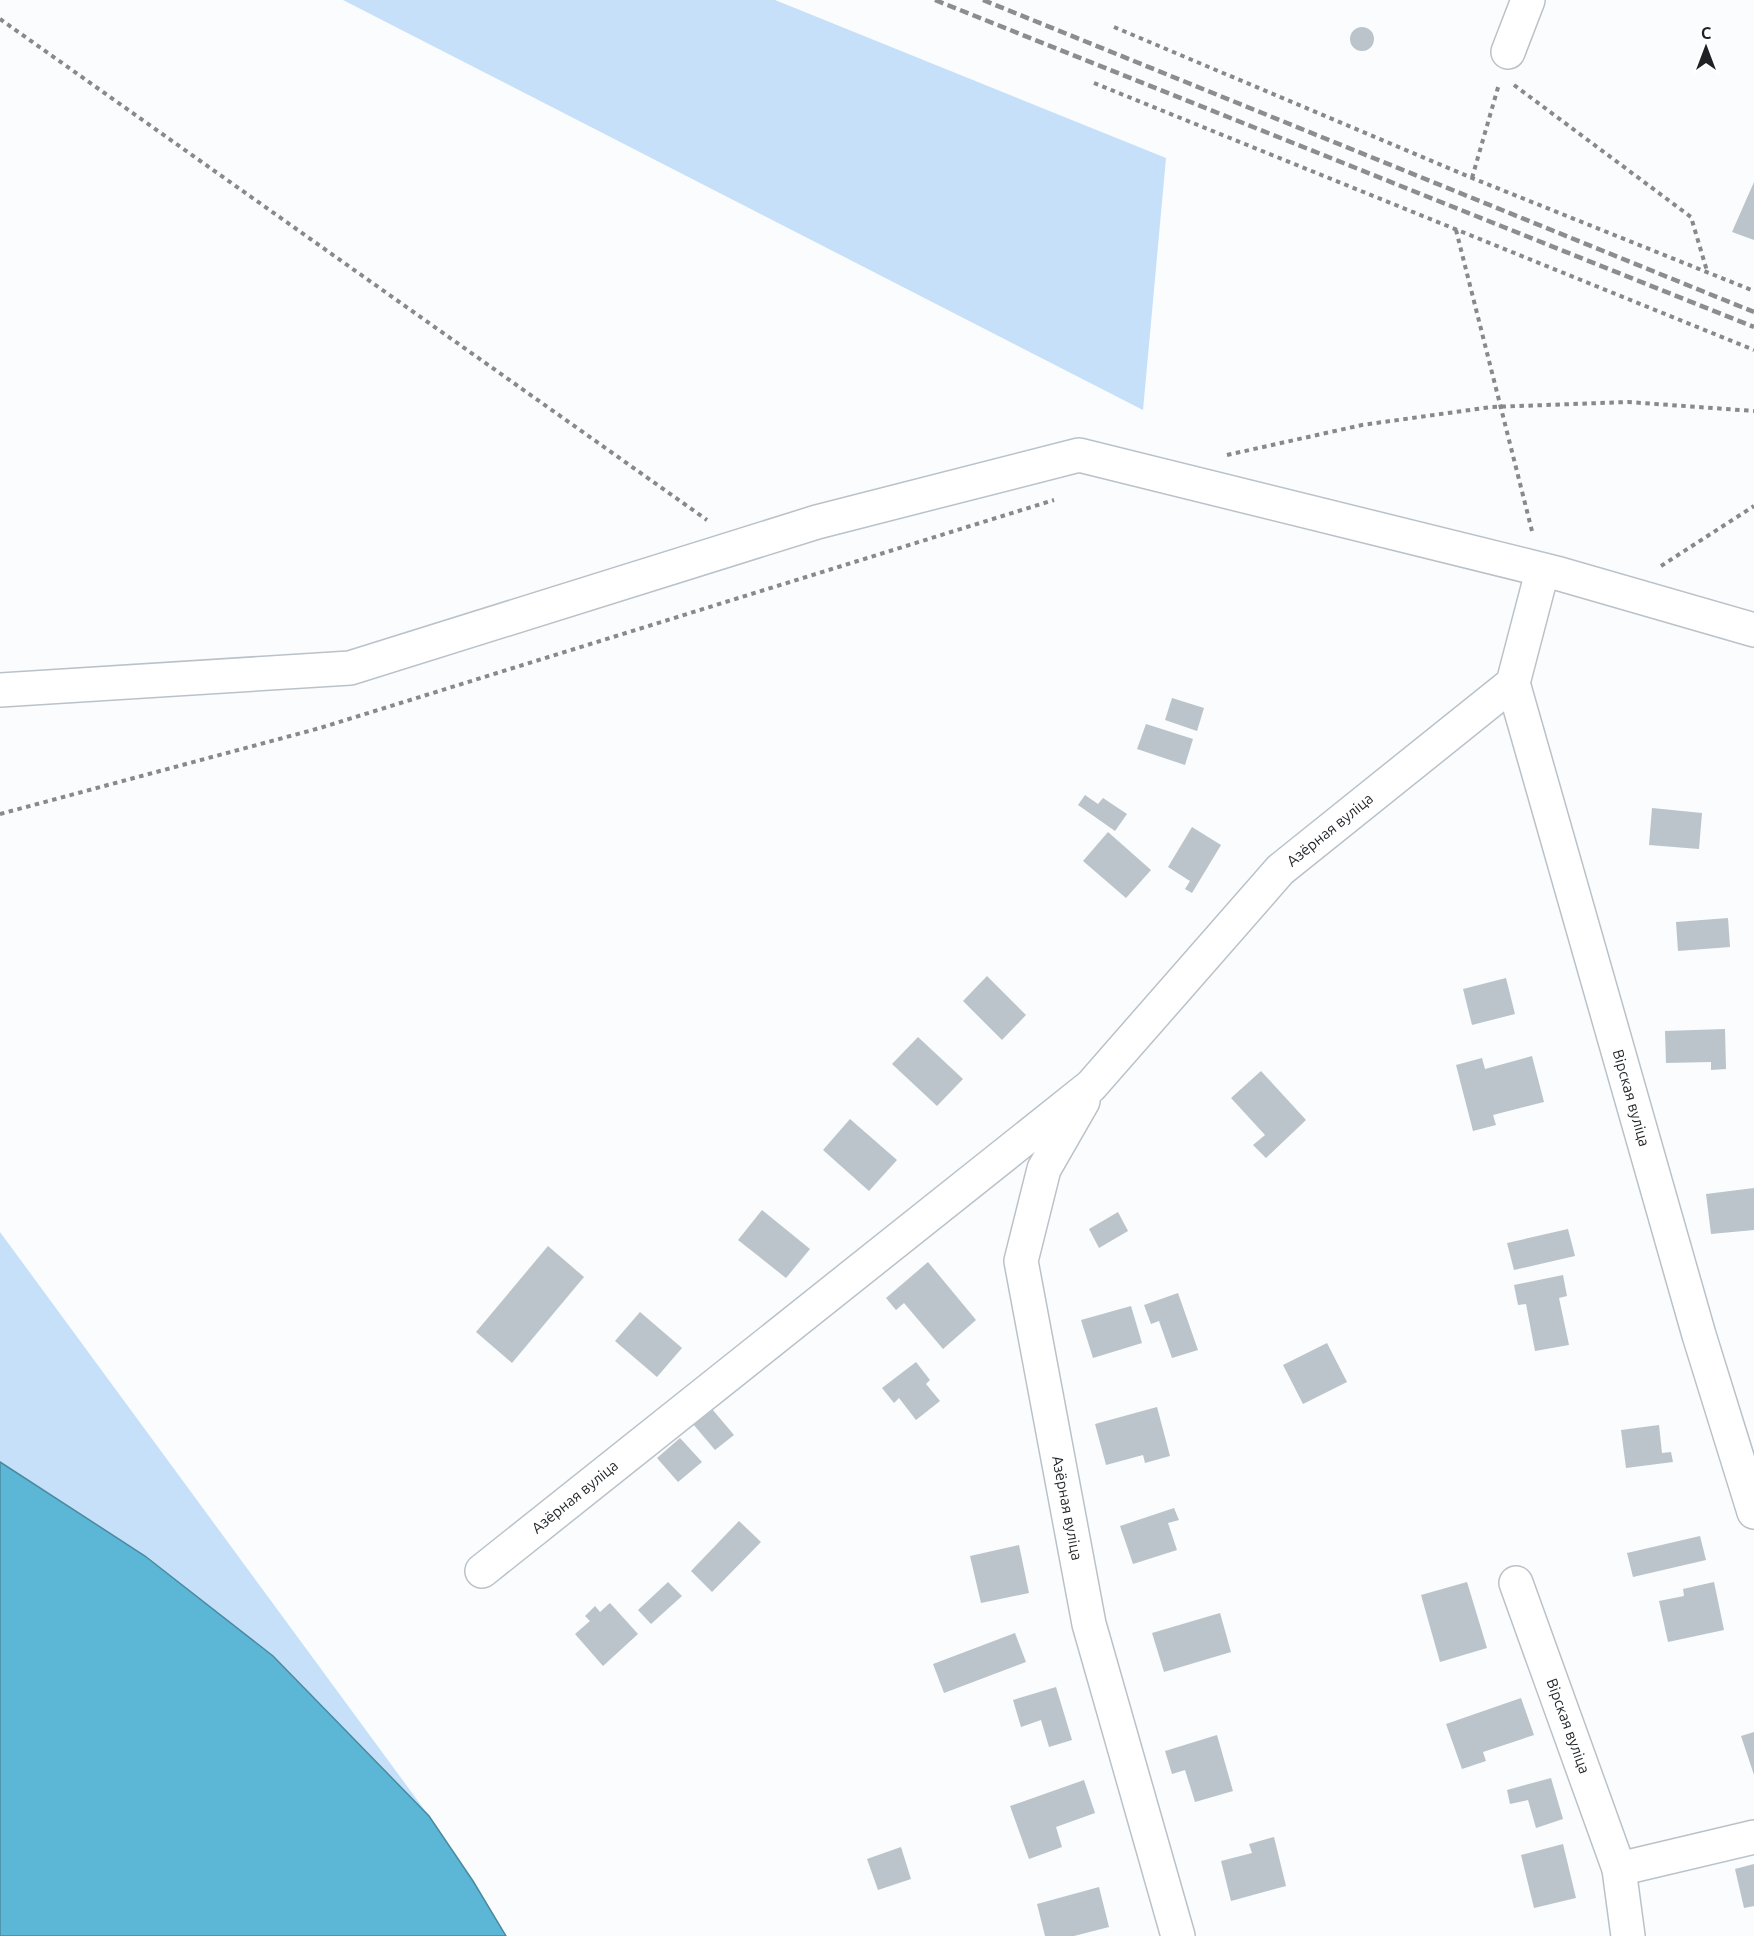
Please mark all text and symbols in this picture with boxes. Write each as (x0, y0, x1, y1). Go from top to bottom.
north arrow (1676, 18, 1736, 78)
text: С (1701, 24, 1711, 42)
street label: Азёрная вуліца (1283, 790, 1376, 870)
street label: Вірская вуліца (1610, 1047, 1653, 1148)
street label: Азёрная вуліца (1049, 1454, 1086, 1562)
street label: Азёрная вуліца (528, 1457, 621, 1537)
street label: Вірская вуліца (1543, 1676, 1594, 1776)

